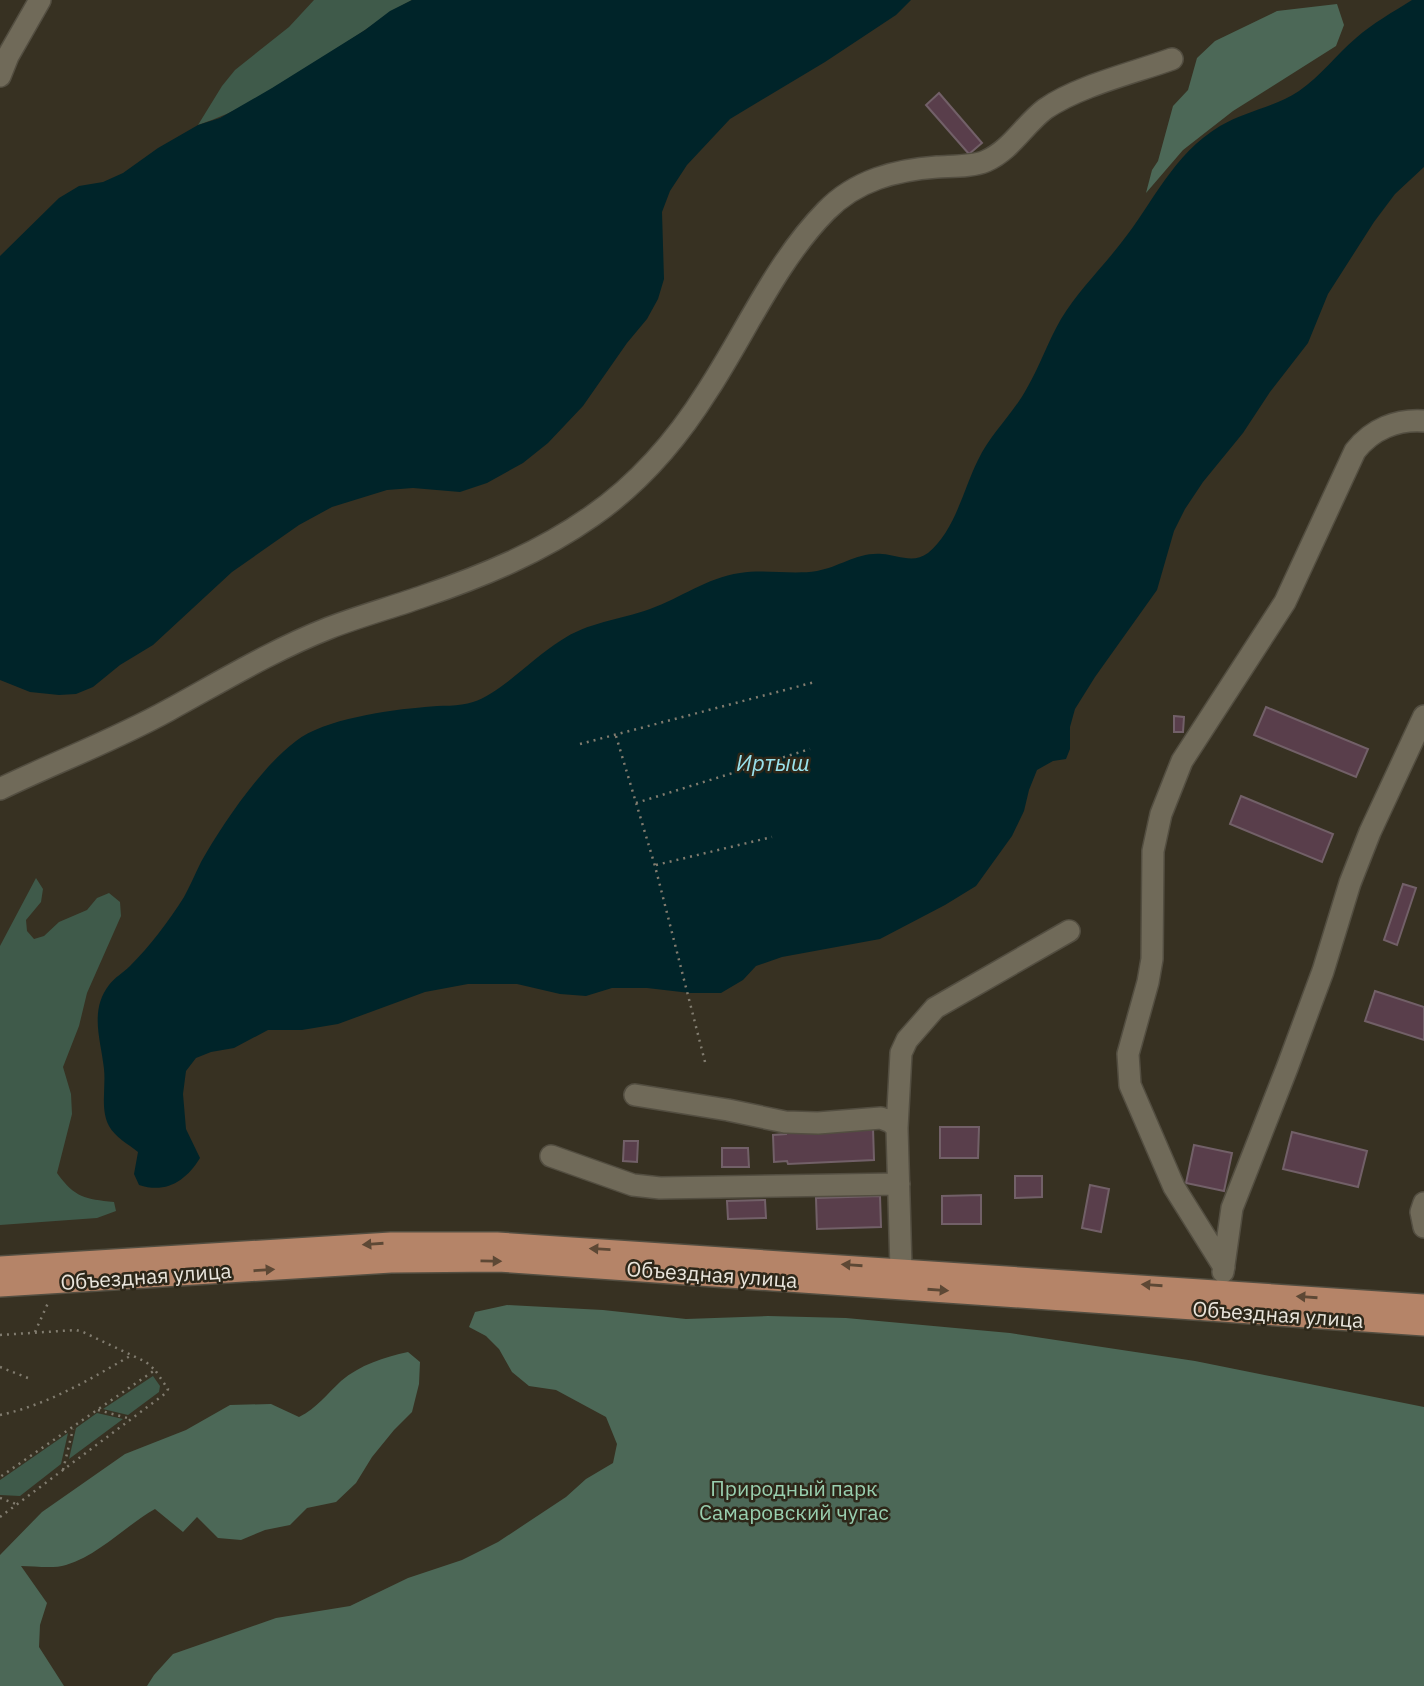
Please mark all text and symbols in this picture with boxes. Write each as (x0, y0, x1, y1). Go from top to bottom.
water label: Иртыш (736, 747, 810, 777)
one-way arrow (362, 1238, 384, 1249)
one-way arrow (589, 1243, 611, 1254)
street label: Объездная улица (626, 1254, 799, 1294)
one-way arrow (480, 1255, 502, 1267)
street label: Объездная улица (59, 1256, 232, 1296)
one-way arrow (841, 1260, 863, 1271)
one-way arrow (253, 1264, 275, 1275)
one-way arrow (1141, 1280, 1163, 1291)
one-way arrow (927, 1285, 949, 1296)
one-way arrow (1296, 1291, 1318, 1302)
street label: Объездная улица (1192, 1294, 1365, 1334)
park label: Природный парк Самаровский чугас (699, 1474, 889, 1526)

